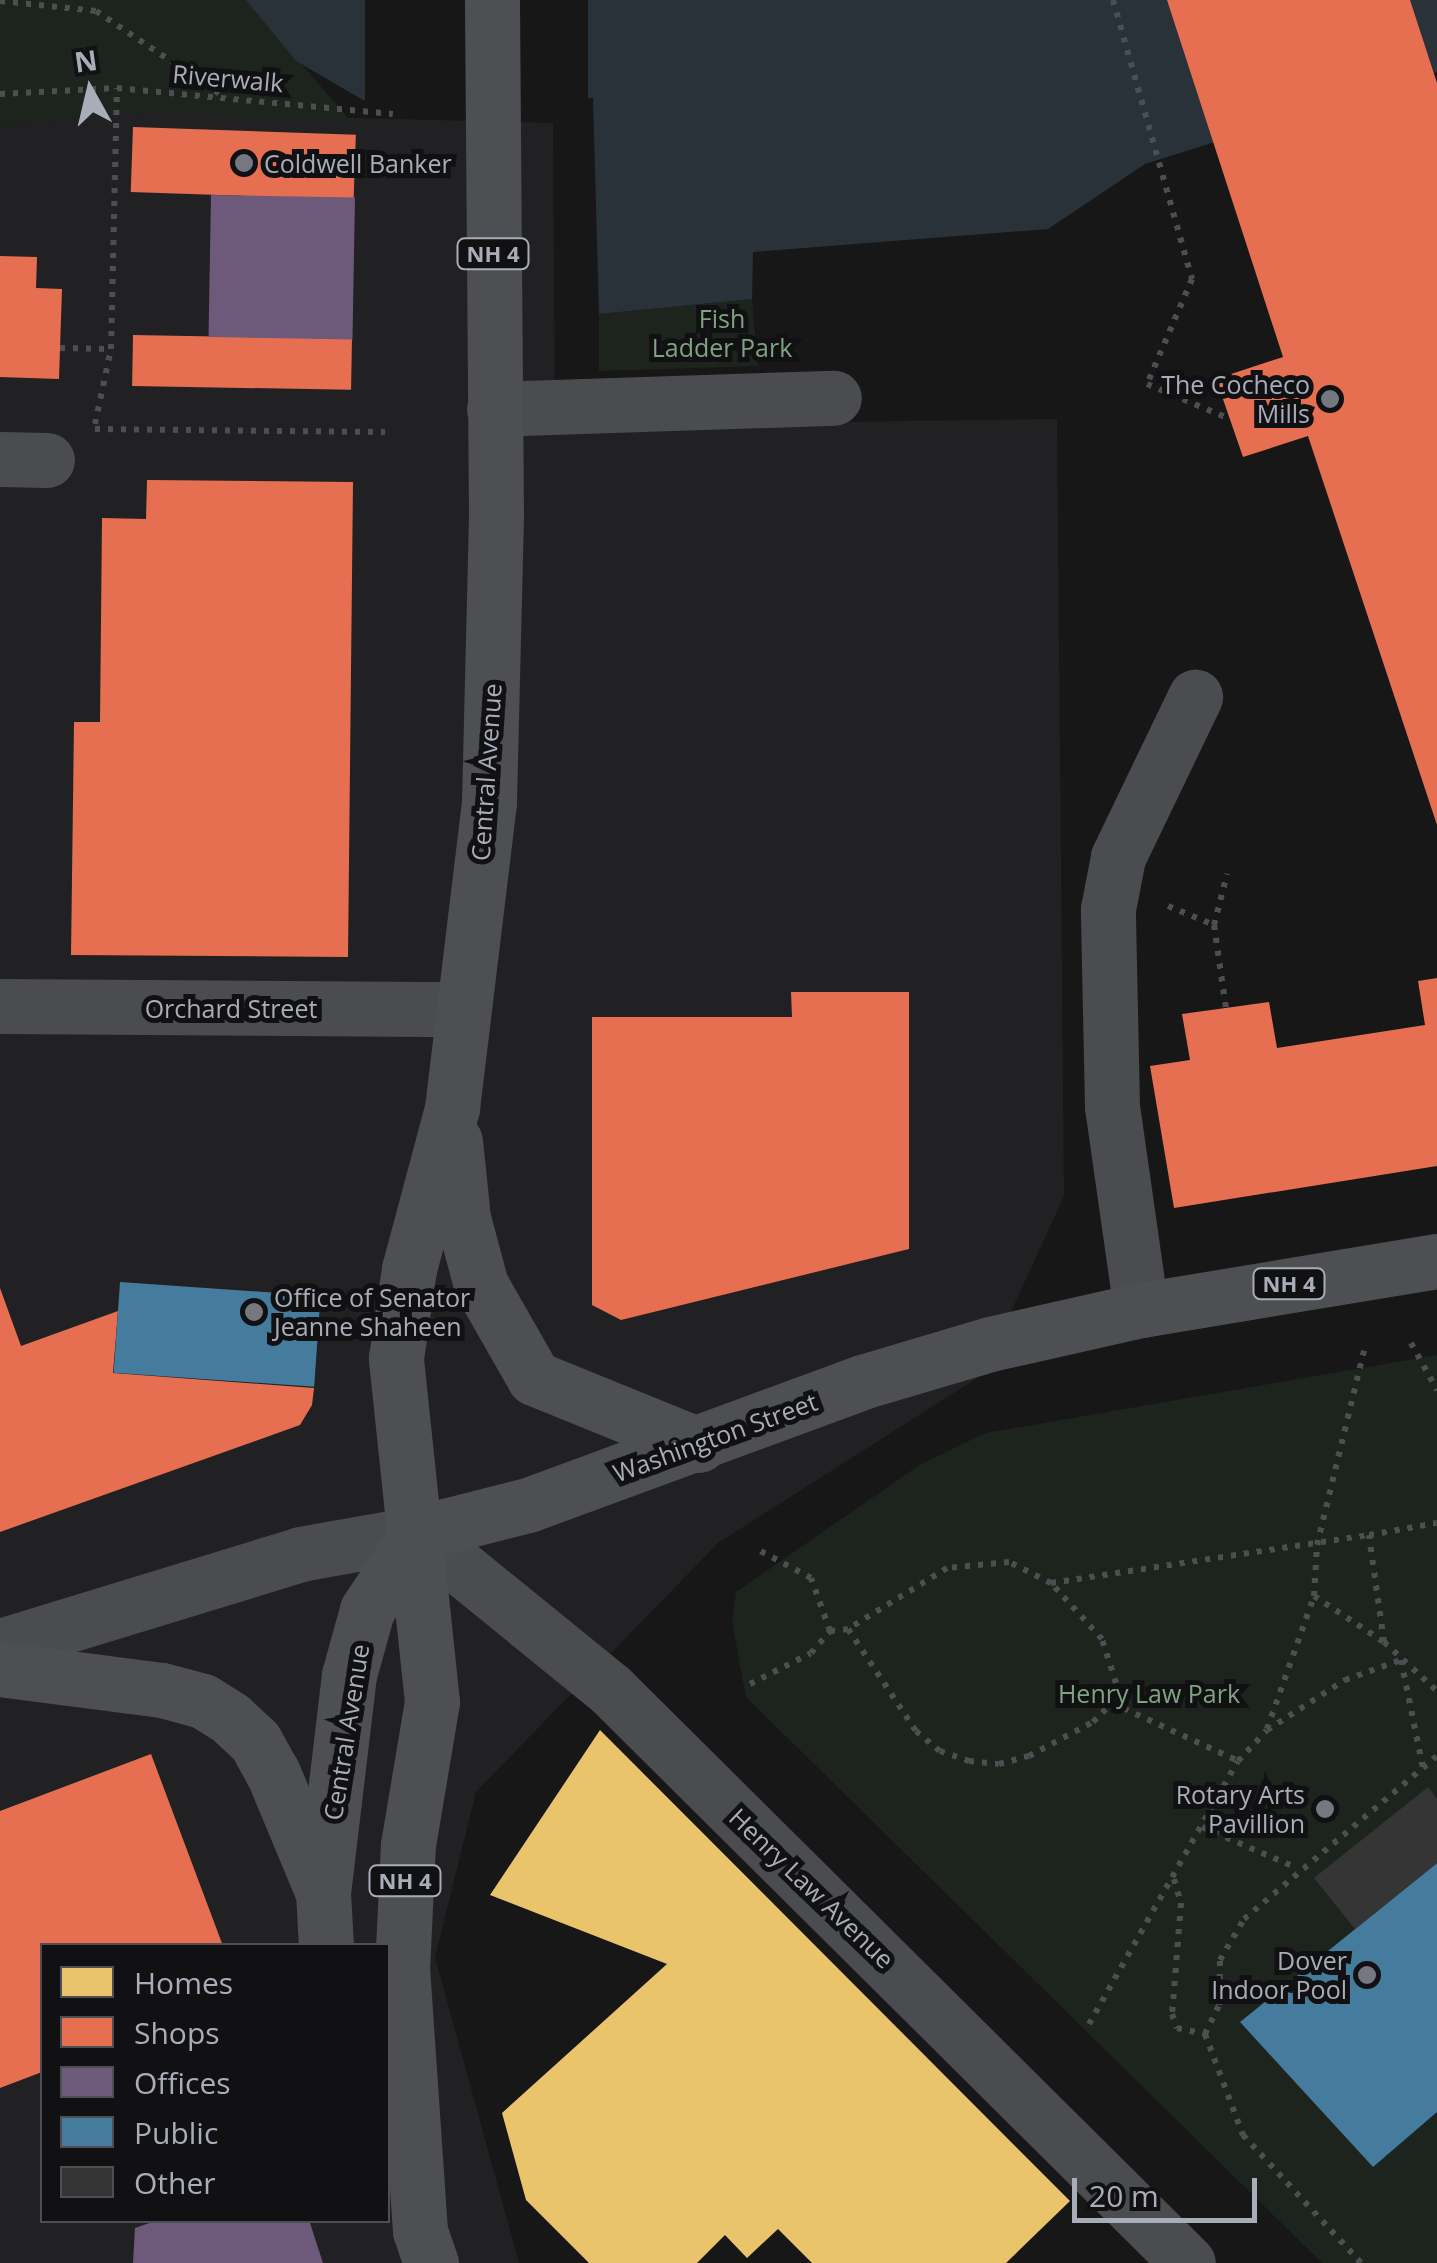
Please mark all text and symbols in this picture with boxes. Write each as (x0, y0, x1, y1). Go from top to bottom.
north arrow (40, 40, 140, 140)
text: N (72, 40, 100, 81)
street label: Riverwalk (171, 58, 285, 98)
place label: Coldwell Banker (264, 148, 452, 178)
marker: Coldwell Banker (233, 152, 255, 174)
road number: NH 4 (456, 237, 530, 271)
park label: Fish Ladder Park (652, 304, 792, 363)
place label: The Cocheco Mills (1161, 370, 1310, 429)
marker: The Cocheco Mills (1319, 388, 1341, 410)
street label: Central Avenue (465, 682, 507, 862)
street label: Orchard Street (145, 993, 317, 1023)
road number: NH 4 (1252, 1267, 1326, 1301)
place label: Office of Senator Jeanne Shaheen (274, 1283, 470, 1342)
marker: Office of Senator Jeanne Shaheen (243, 1301, 265, 1323)
street label: Washington Street (609, 1386, 821, 1488)
street label: Central Avenue (317, 1642, 375, 1822)
park label: Henry Law Park (1058, 1678, 1240, 1708)
place label: Rotary Arts Pavillion (1176, 1780, 1305, 1839)
marker: Rotary Arts Pavillion (1314, 1798, 1336, 1820)
street label: Henry Law Avenue (724, 1802, 900, 1974)
road number: NH 4 (368, 1864, 442, 1898)
legend (40, 1943, 390, 2223)
place label: Dover Indoor Pool (1211, 1946, 1347, 2005)
text: Homes (134, 1962, 233, 2003)
marker: Dover Indoor Pool (1356, 1964, 1378, 1986)
text: Shops (134, 2012, 220, 2053)
text: Offices (134, 2062, 231, 2103)
text: Public (134, 2112, 218, 2153)
scale bar (1077, 2158, 1262, 2220)
text: Other (134, 2162, 216, 2203)
text: 20 m (1089, 2175, 1159, 2216)

